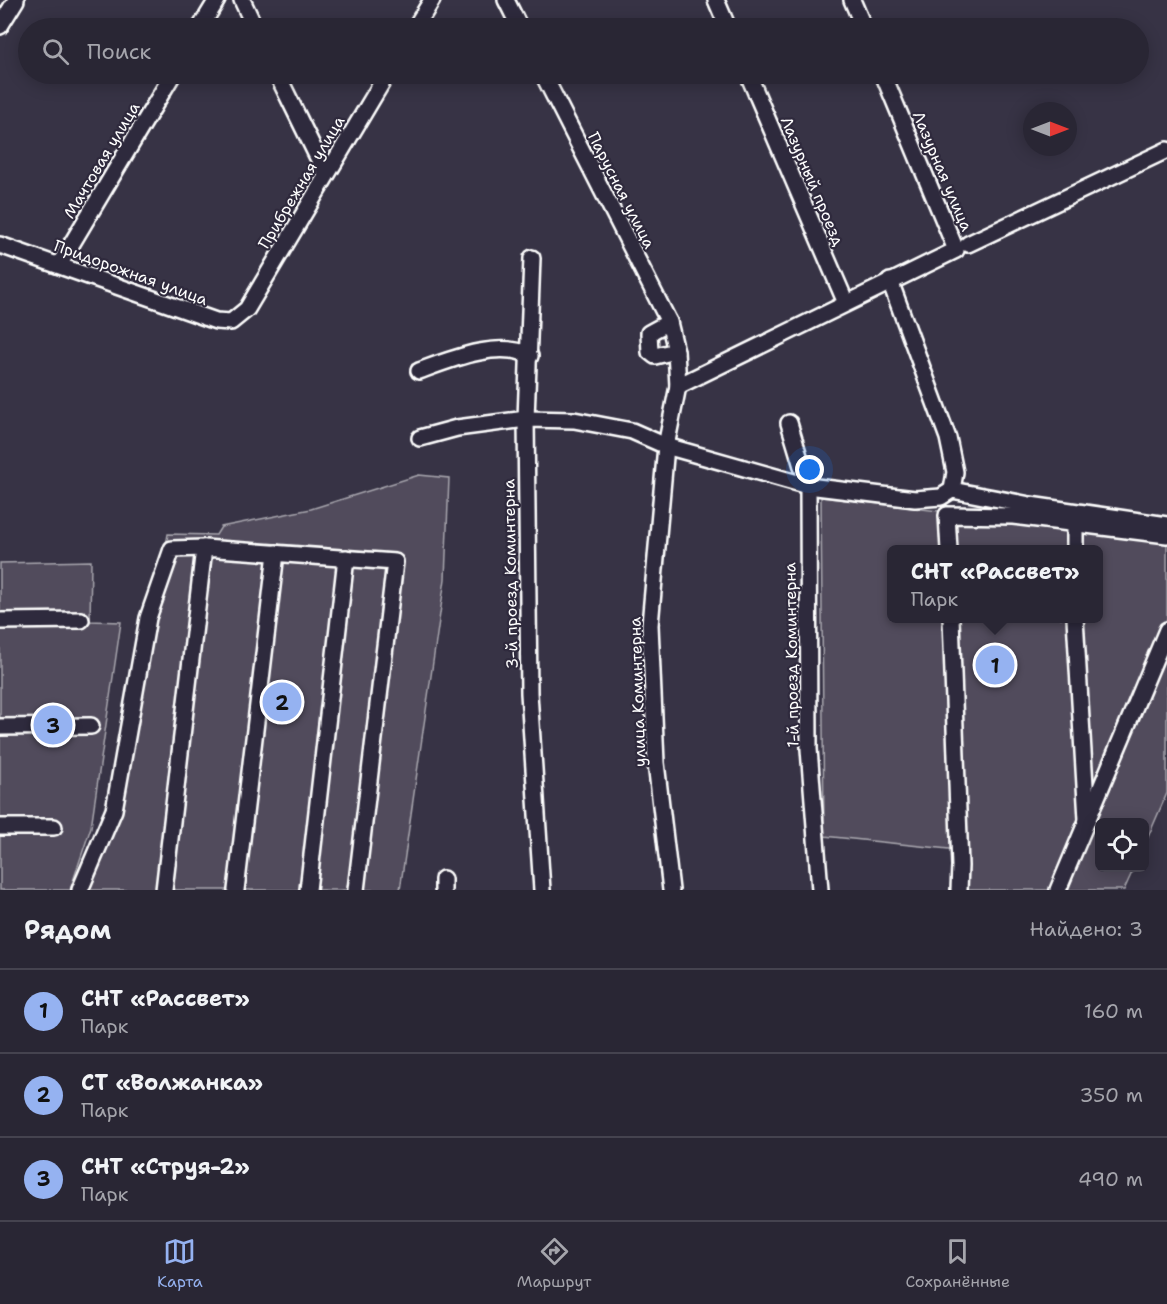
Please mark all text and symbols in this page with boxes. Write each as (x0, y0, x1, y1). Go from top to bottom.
search box (18, 18, 1149, 84)
icon: search (39, 35, 72, 68)
text: Поиск (87, 37, 151, 66)
street label: Мачтовая улица (58, 98, 144, 222)
north arrow (1023, 102, 1077, 156)
street label: Лазурная улица (908, 108, 977, 234)
street label: Прибрежная улица (253, 112, 349, 253)
street label: Лазурный проезд (776, 113, 849, 249)
street label: Парусная улица (583, 128, 660, 252)
street label: Придорожная улица (51, 235, 211, 310)
your location (795, 455, 824, 484)
street label: 3-й проезд Коминтерна (498, 479, 523, 669)
popup (887, 545, 1103, 623)
text: СНТ «Рассвет» (911, 557, 1079, 586)
street label: 1-й проезд Коминтерна (779, 562, 804, 748)
text: Парк (911, 586, 958, 612)
street label: улица Коминтерна (624, 617, 651, 767)
pin: 1 (976, 642, 1014, 688)
pin: 2 (262, 680, 302, 724)
pin: 3 (34, 702, 72, 748)
map controls (1095, 818, 1149, 872)
button: locate (1095, 818, 1149, 872)
text: Рядом (24, 912, 111, 947)
text: Найдено: 3 (1030, 916, 1143, 942)
text: СНТ «Рассвет» (81, 984, 250, 1013)
text: 1 (39, 998, 48, 1024)
text: 160 m (1084, 998, 1143, 1024)
text: Парк (81, 1013, 128, 1039)
text: СТ «Волжанка» (81, 1068, 263, 1097)
text: 2 (37, 1082, 51, 1108)
text: 350 m (1079, 1082, 1143, 1108)
text: Парк (81, 1097, 128, 1123)
text: СНТ «Струя-2» (81, 1152, 250, 1181)
text: 3 (37, 1166, 51, 1192)
text: 490 m (1078, 1166, 1143, 1192)
text: Парк (81, 1181, 128, 1207)
tab: Карта (157, 1235, 203, 1292)
tab: Маршрут (517, 1235, 591, 1292)
tab: Сохранённые (905, 1235, 1010, 1292)

